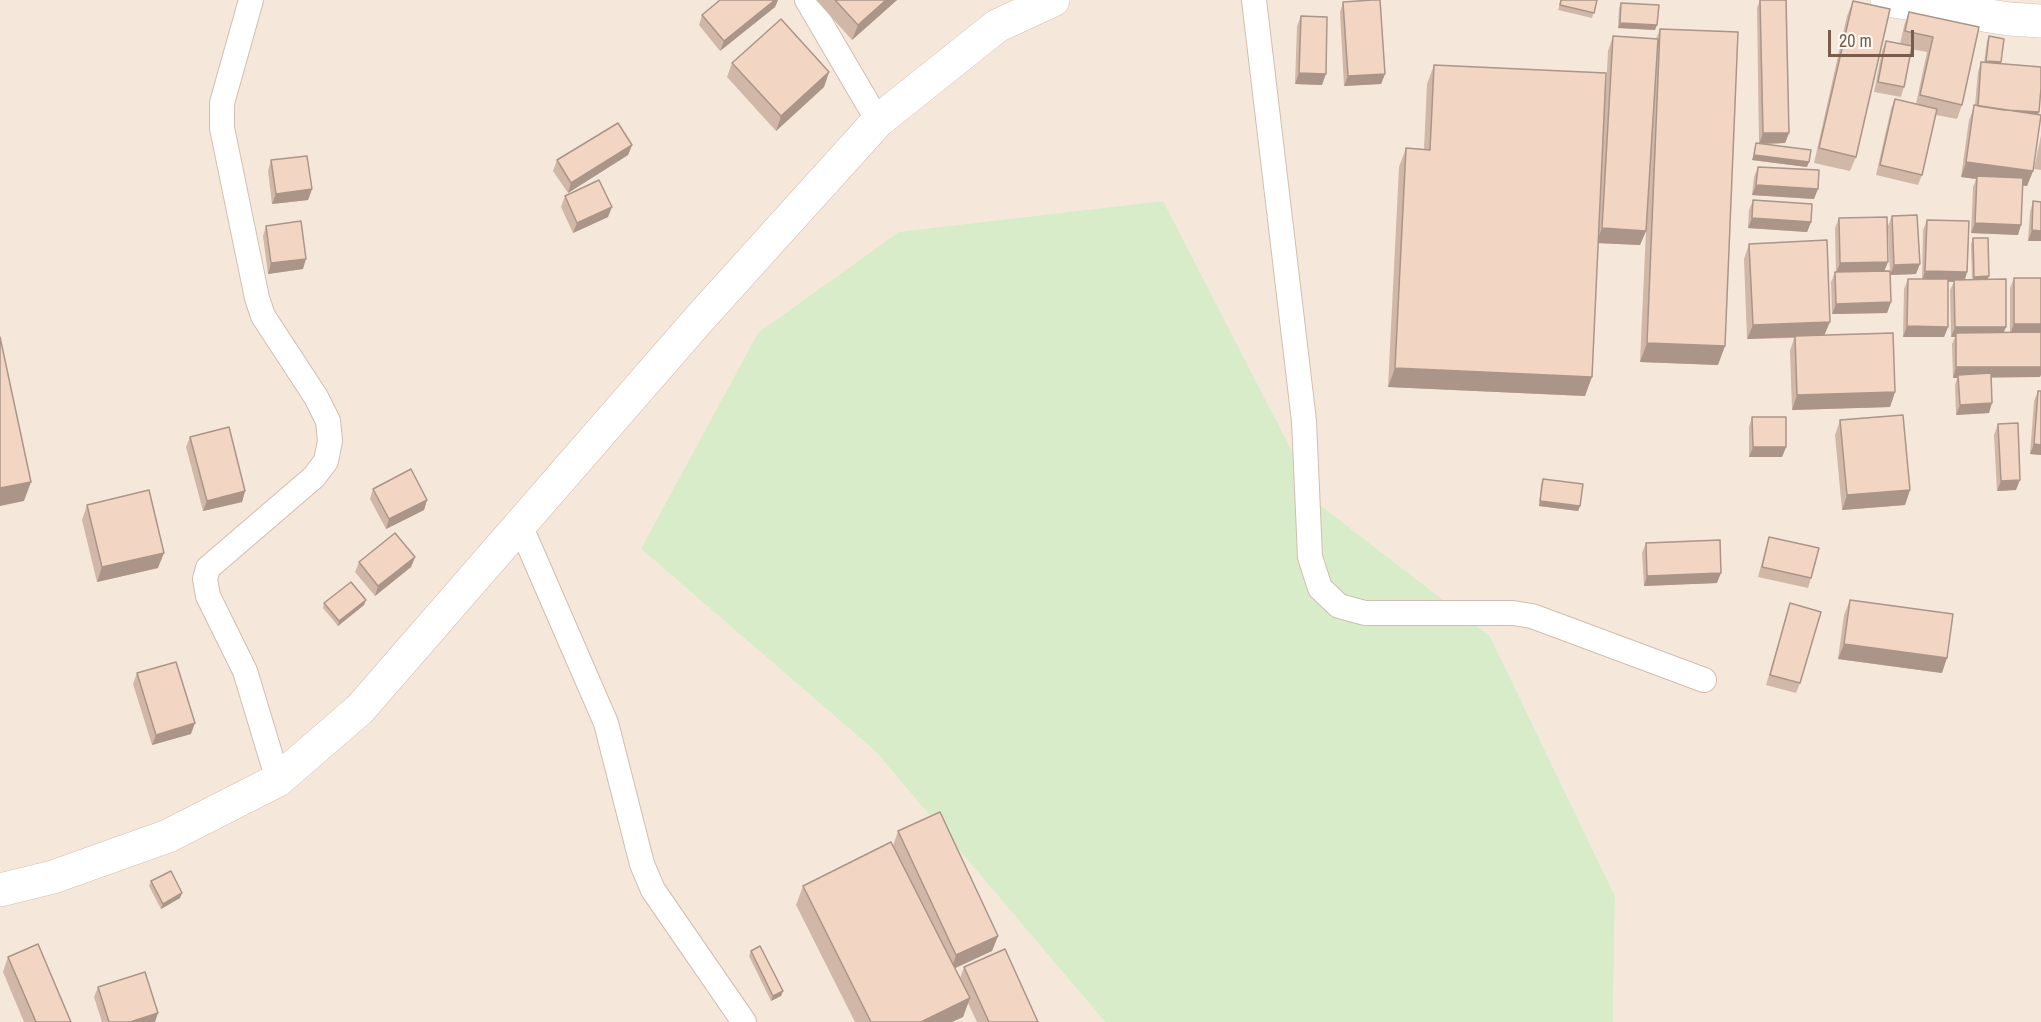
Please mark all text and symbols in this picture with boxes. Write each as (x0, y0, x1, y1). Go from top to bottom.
scale bar (1831, 18, 1916, 56)
text: 20 m (1839, 28, 1872, 53)

